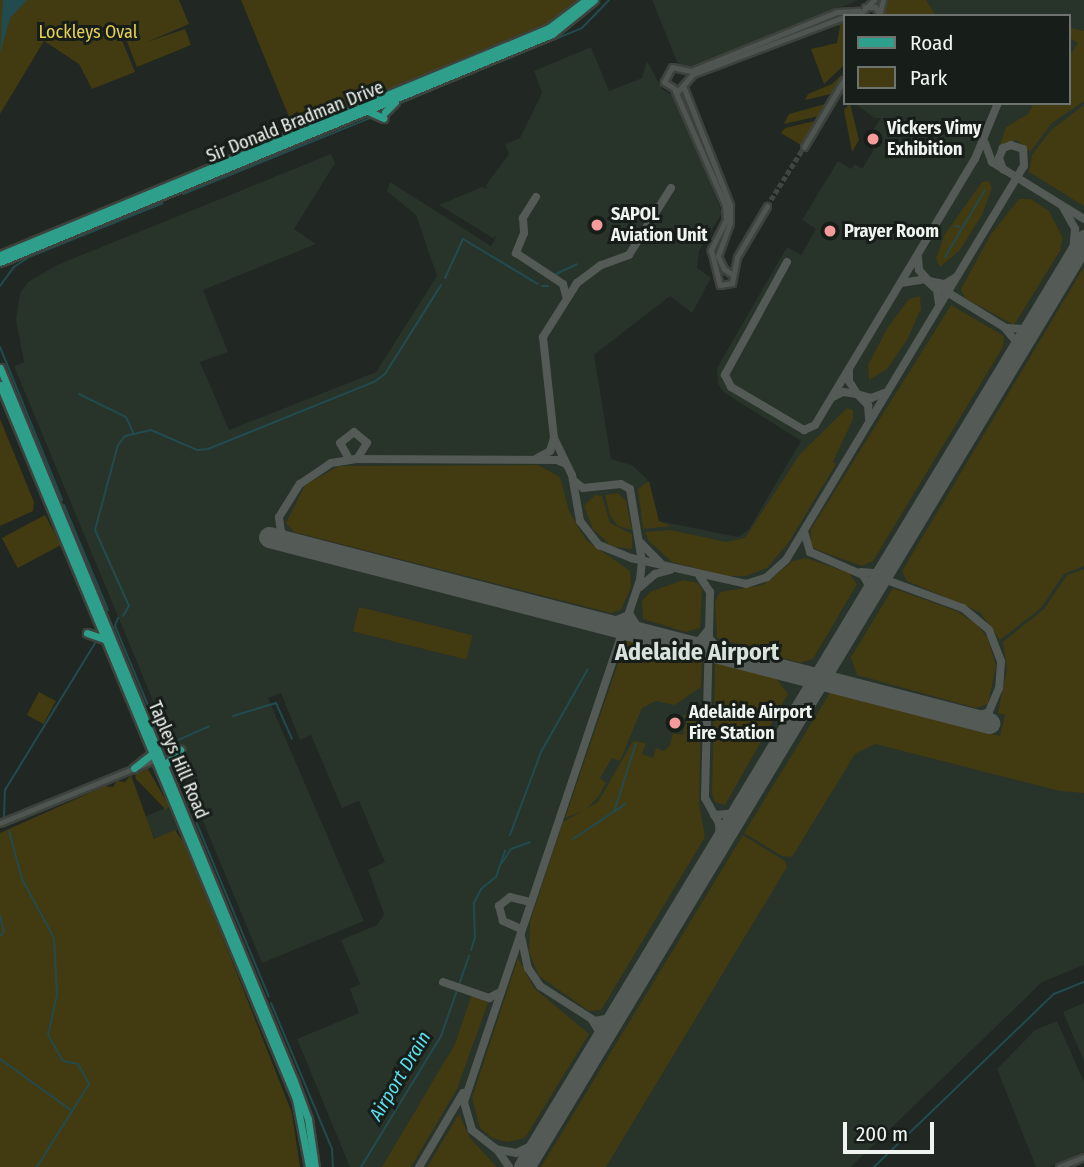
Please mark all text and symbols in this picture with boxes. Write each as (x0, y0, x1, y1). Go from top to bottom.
legend (842, 14, 1070, 105)
park label: Lockleys Oval (39, 21, 137, 43)
text: Road (910, 30, 954, 56)
text: Park (910, 65, 947, 91)
street label: Sir Donald Bradman Drive (203, 77, 387, 167)
place label: Vickers Vimy Exhibition (887, 118, 981, 160)
marker: Vickers Vimy Exhibition (865, 131, 881, 147)
place label: SAPOL Aviation Unit (611, 204, 708, 246)
marker: SAPOL Aviation Unit (589, 217, 605, 233)
place label: Prayer Room (844, 220, 939, 242)
marker: Prayer Room (822, 223, 838, 239)
district label: Adelaide Airport (615, 639, 779, 667)
street label: Tapleys Hill Road (144, 698, 212, 822)
place label: Adelaide Airport Fire Station (689, 702, 812, 744)
marker: Adelaide Airport Fire Station (667, 715, 683, 731)
water label: Airport Drain (364, 1027, 436, 1125)
scale bar (846, 1108, 937, 1152)
text: 200 m (856, 1121, 908, 1147)

